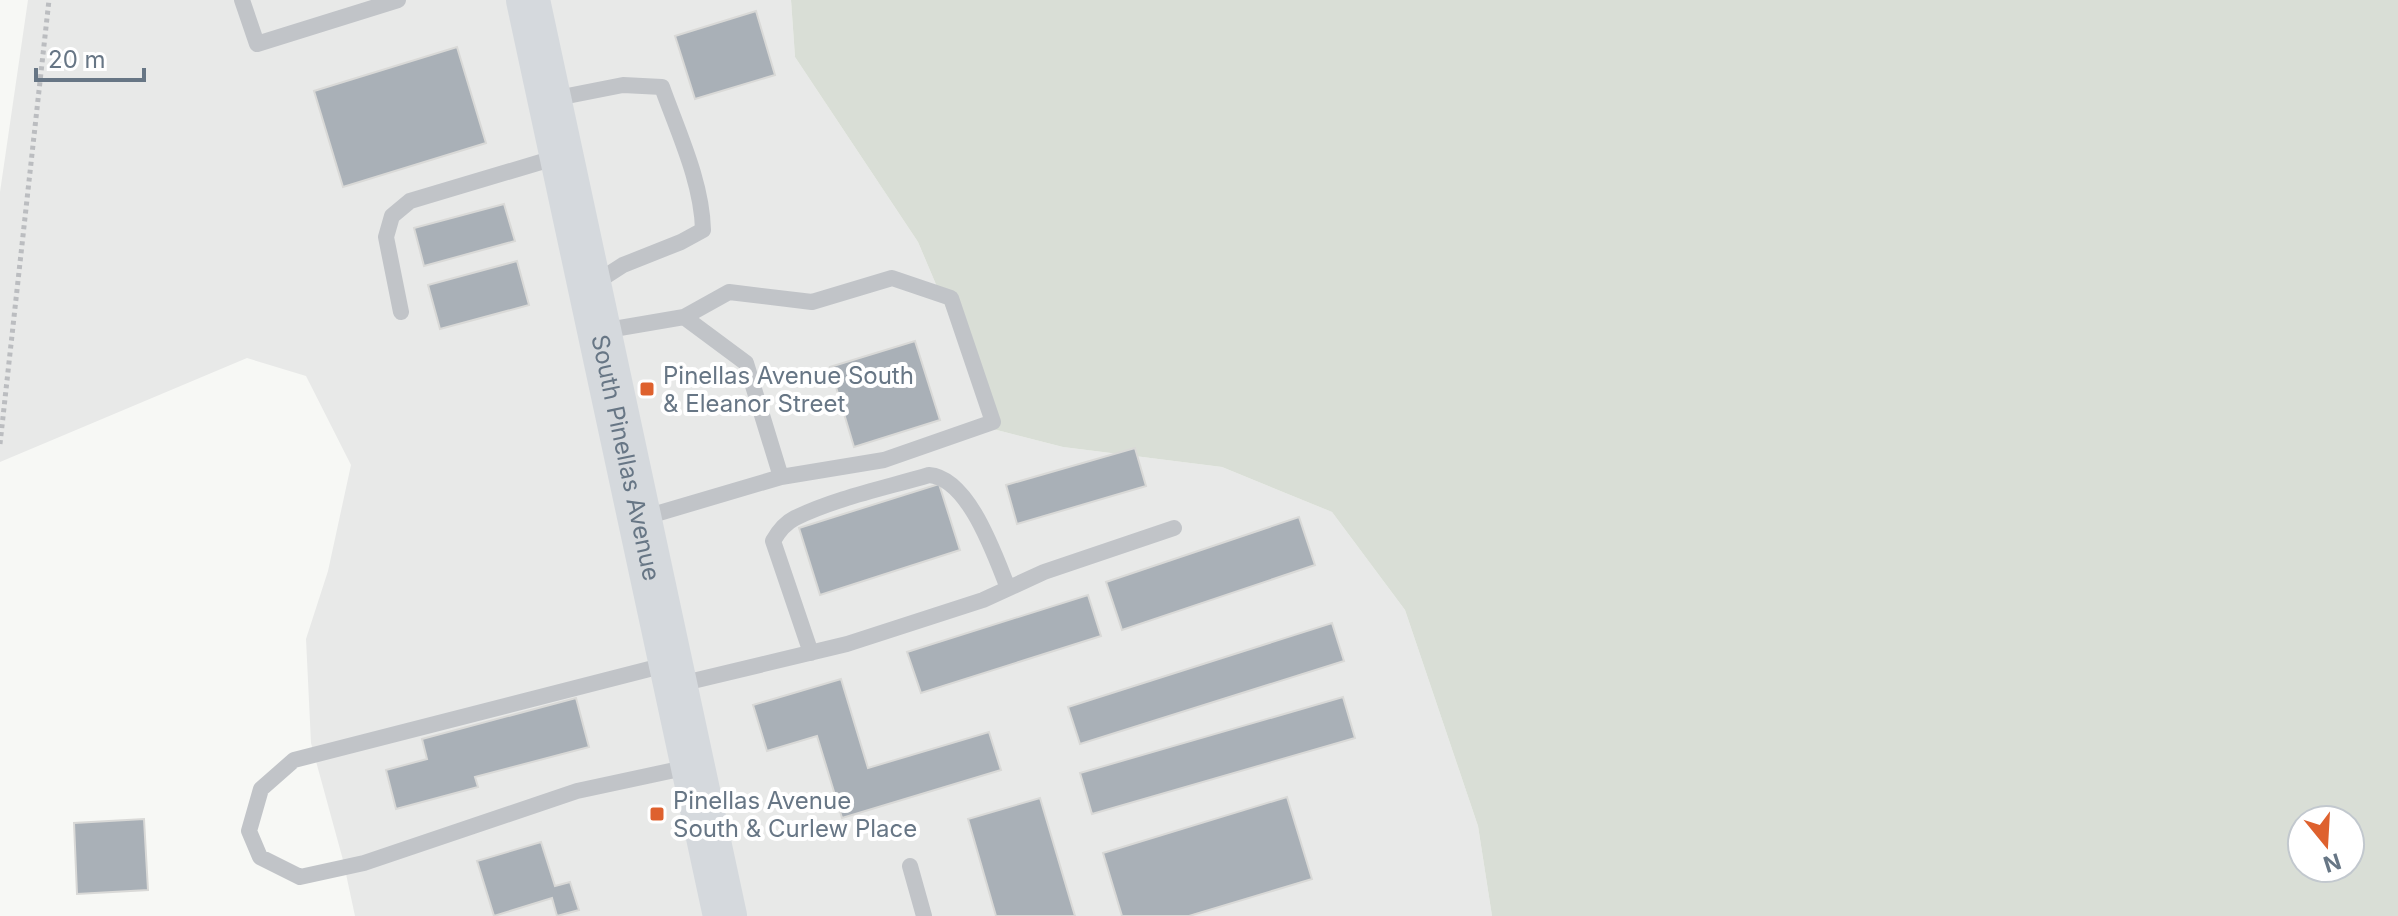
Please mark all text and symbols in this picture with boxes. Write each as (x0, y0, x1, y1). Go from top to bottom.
scale bar (36, 32, 144, 82)
text: 20 m (48, 45, 106, 74)
street label: South Pinellas Avenue (586, 332, 667, 583)
place label: Pinellas Avenue South & Eleanor Street (663, 361, 914, 418)
marker: Pinellas Avenue South & Eleanor Street (638, 380, 656, 398)
place label: Pinellas Avenue South & Curlew Place (673, 786, 917, 843)
north arrow (2286, 804, 2366, 884)
marker: Pinellas Avenue South & Curlew Place (648, 805, 666, 823)
text: N (2320, 848, 2344, 878)

